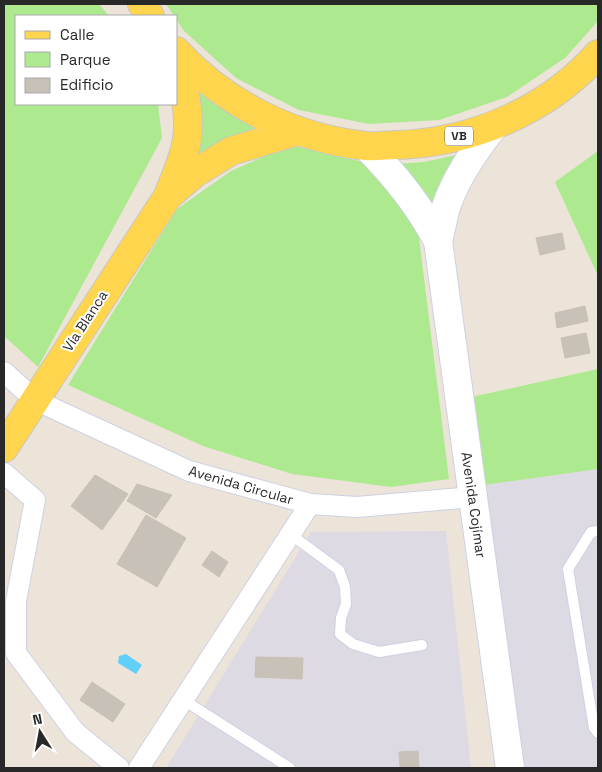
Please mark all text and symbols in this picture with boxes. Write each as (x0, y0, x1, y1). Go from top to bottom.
legend (15, 15, 178, 105)
text: Calle (60, 25, 95, 44)
text: Parque (60, 50, 111, 69)
text: Edificio (60, 75, 114, 94)
road number: VB (445, 126, 473, 146)
street label: Vía Blanca (59, 287, 111, 355)
street label: Avenida Cojímar (458, 451, 490, 559)
street label: Avenida Circular (187, 461, 295, 509)
north arrow (15, 707, 65, 757)
text: N (31, 710, 44, 729)

